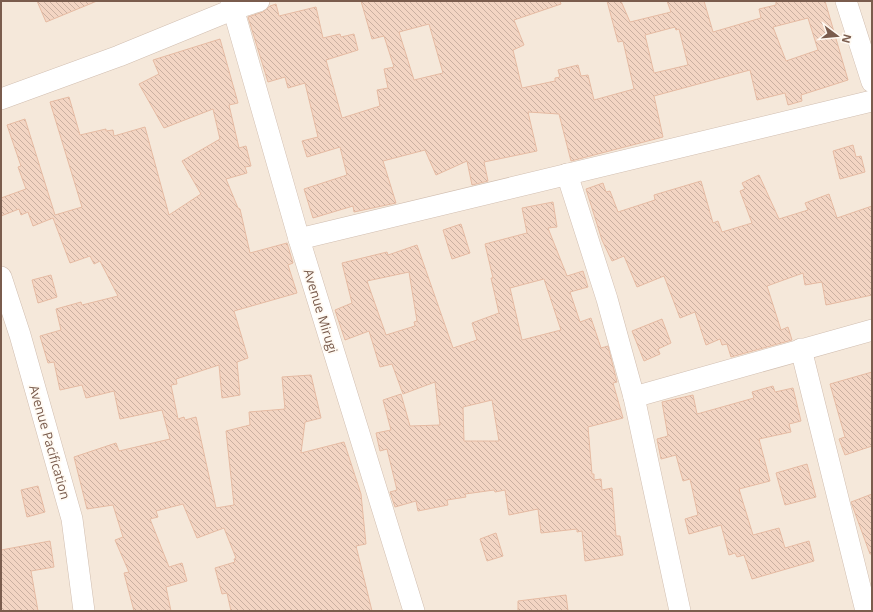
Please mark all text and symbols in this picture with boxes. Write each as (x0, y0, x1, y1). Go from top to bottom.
north arrow (817, 16, 857, 56)
text: N (839, 33, 856, 45)
street label: Avenue Mirugi (300, 267, 342, 355)
street label: Avenue Pacification (25, 383, 75, 501)

